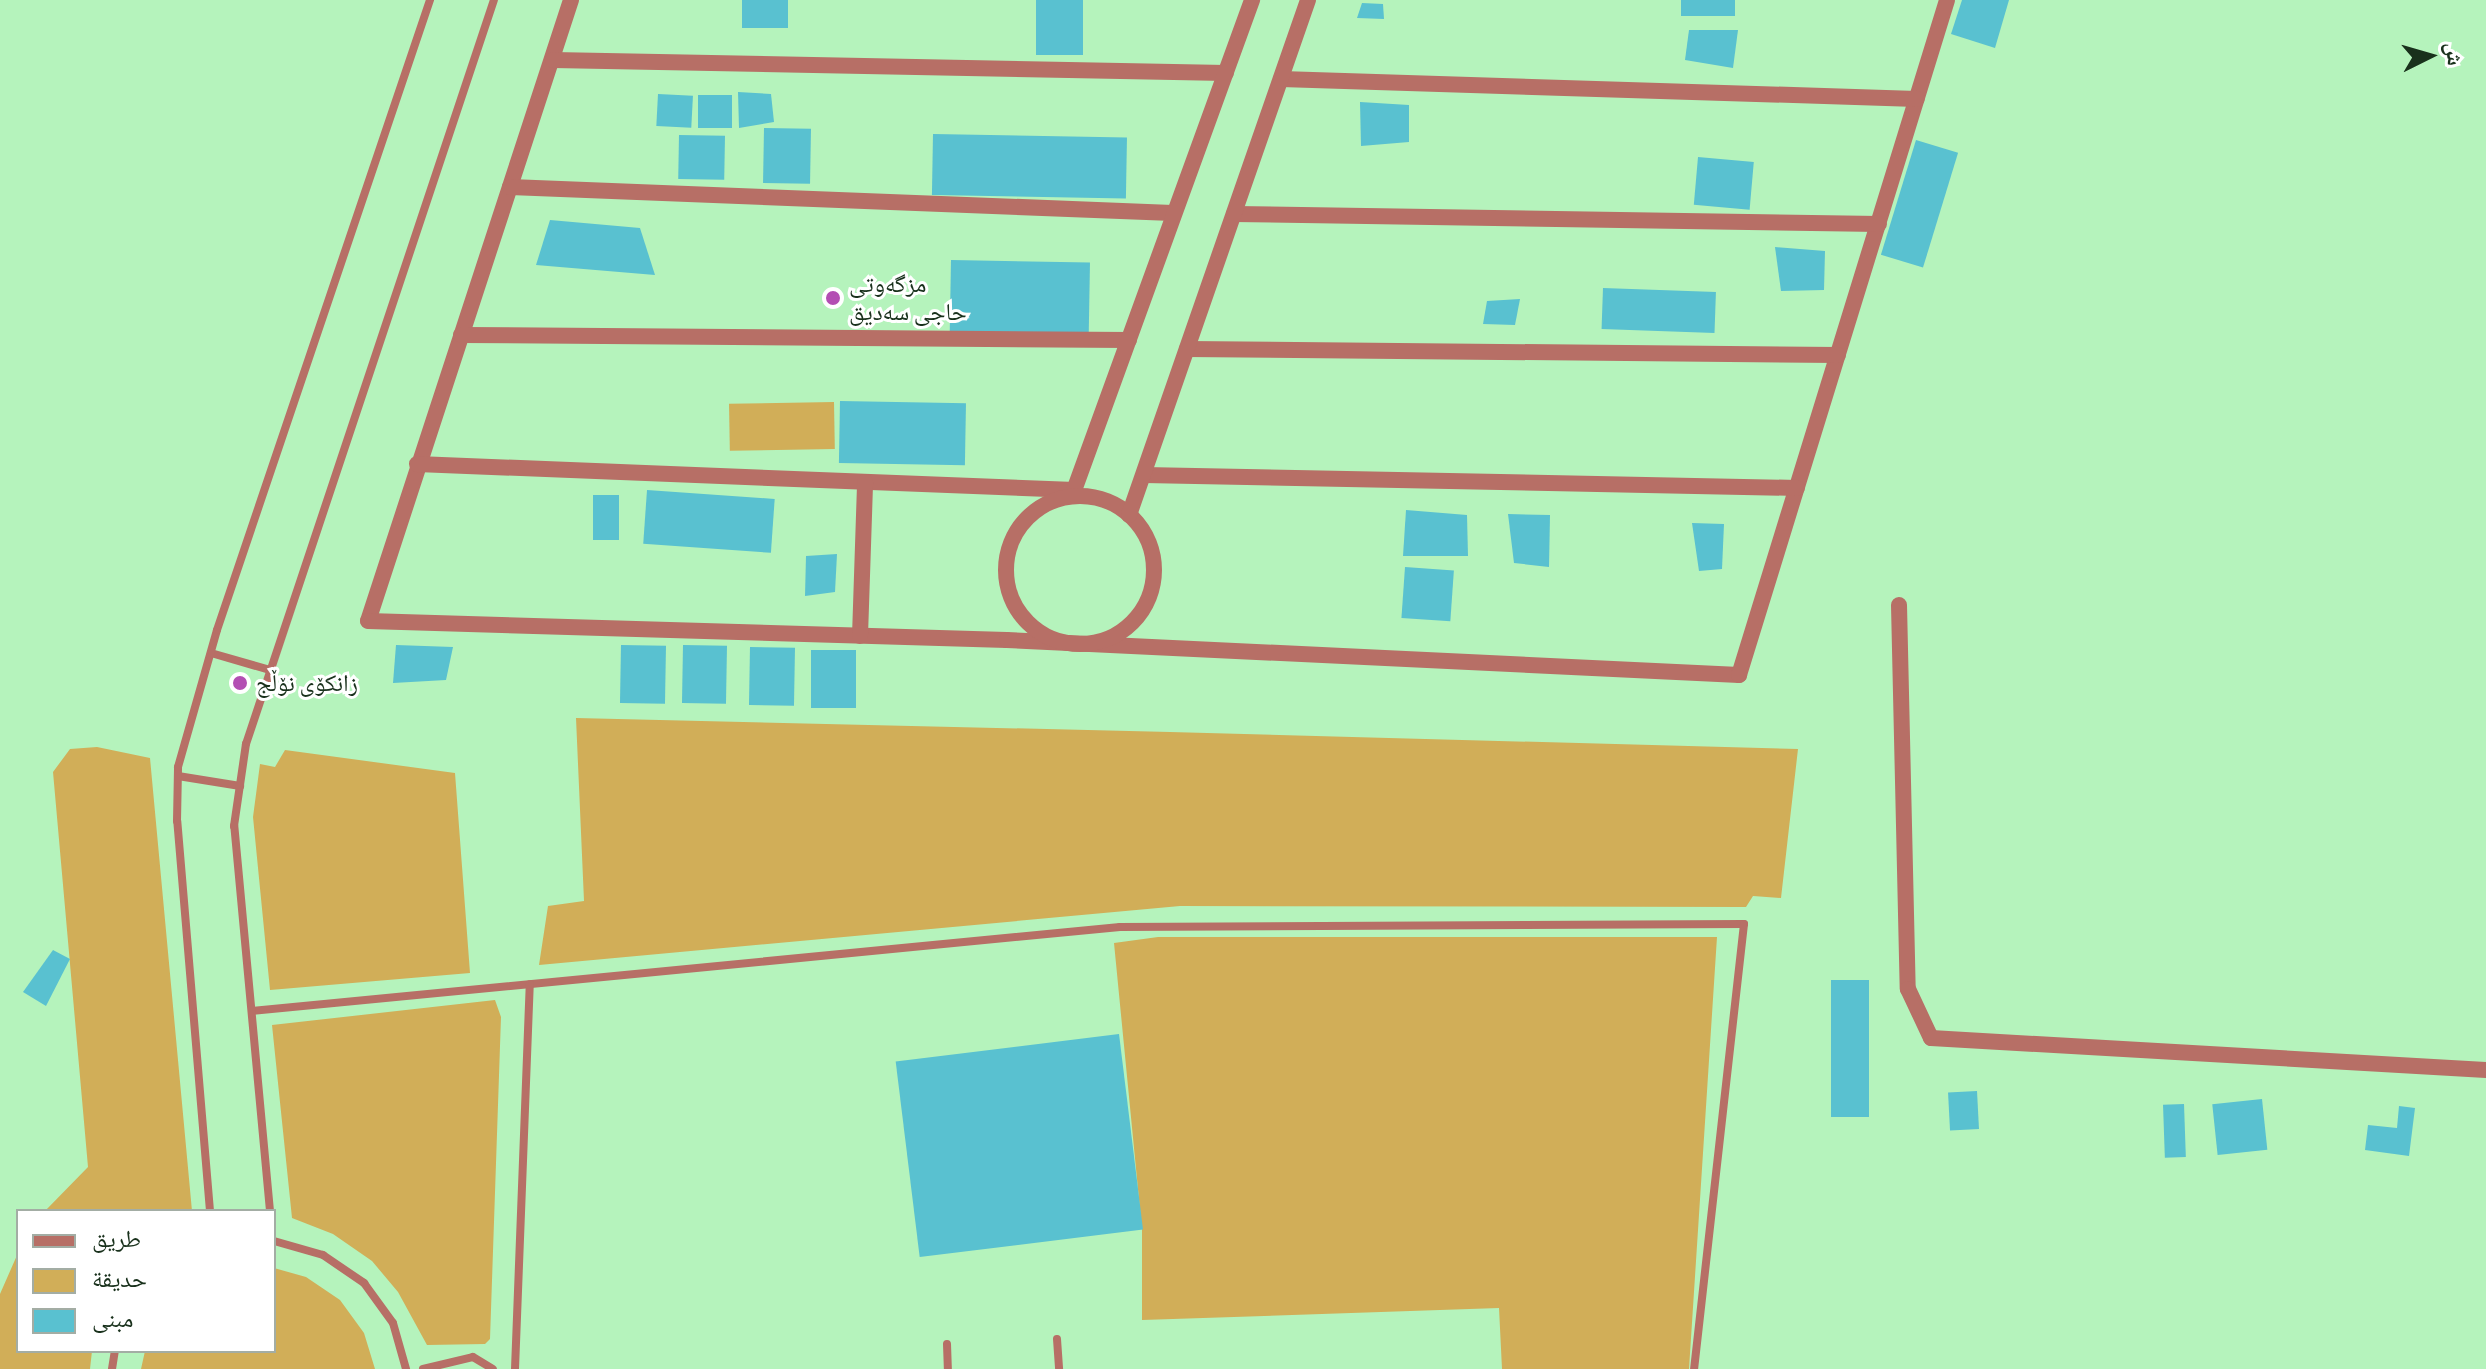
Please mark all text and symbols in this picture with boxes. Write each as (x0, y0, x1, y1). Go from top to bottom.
north arrow (2390, 16, 2470, 96)
text: ش (2441, 41, 2468, 67)
place label: مزگەوتی حاجی سەدیق (849, 270, 967, 326)
marker: مزگەوتی حاجی سەدیق (824, 289, 842, 307)
place label: زانکۆی نۆڵج (256, 669, 358, 697)
marker: زانکۆی نۆڵج (231, 674, 249, 692)
legend (16, 1209, 276, 1353)
text: طريق (92, 1225, 141, 1252)
text: حديقة (92, 1265, 147, 1292)
text: مبنى (92, 1305, 133, 1332)

